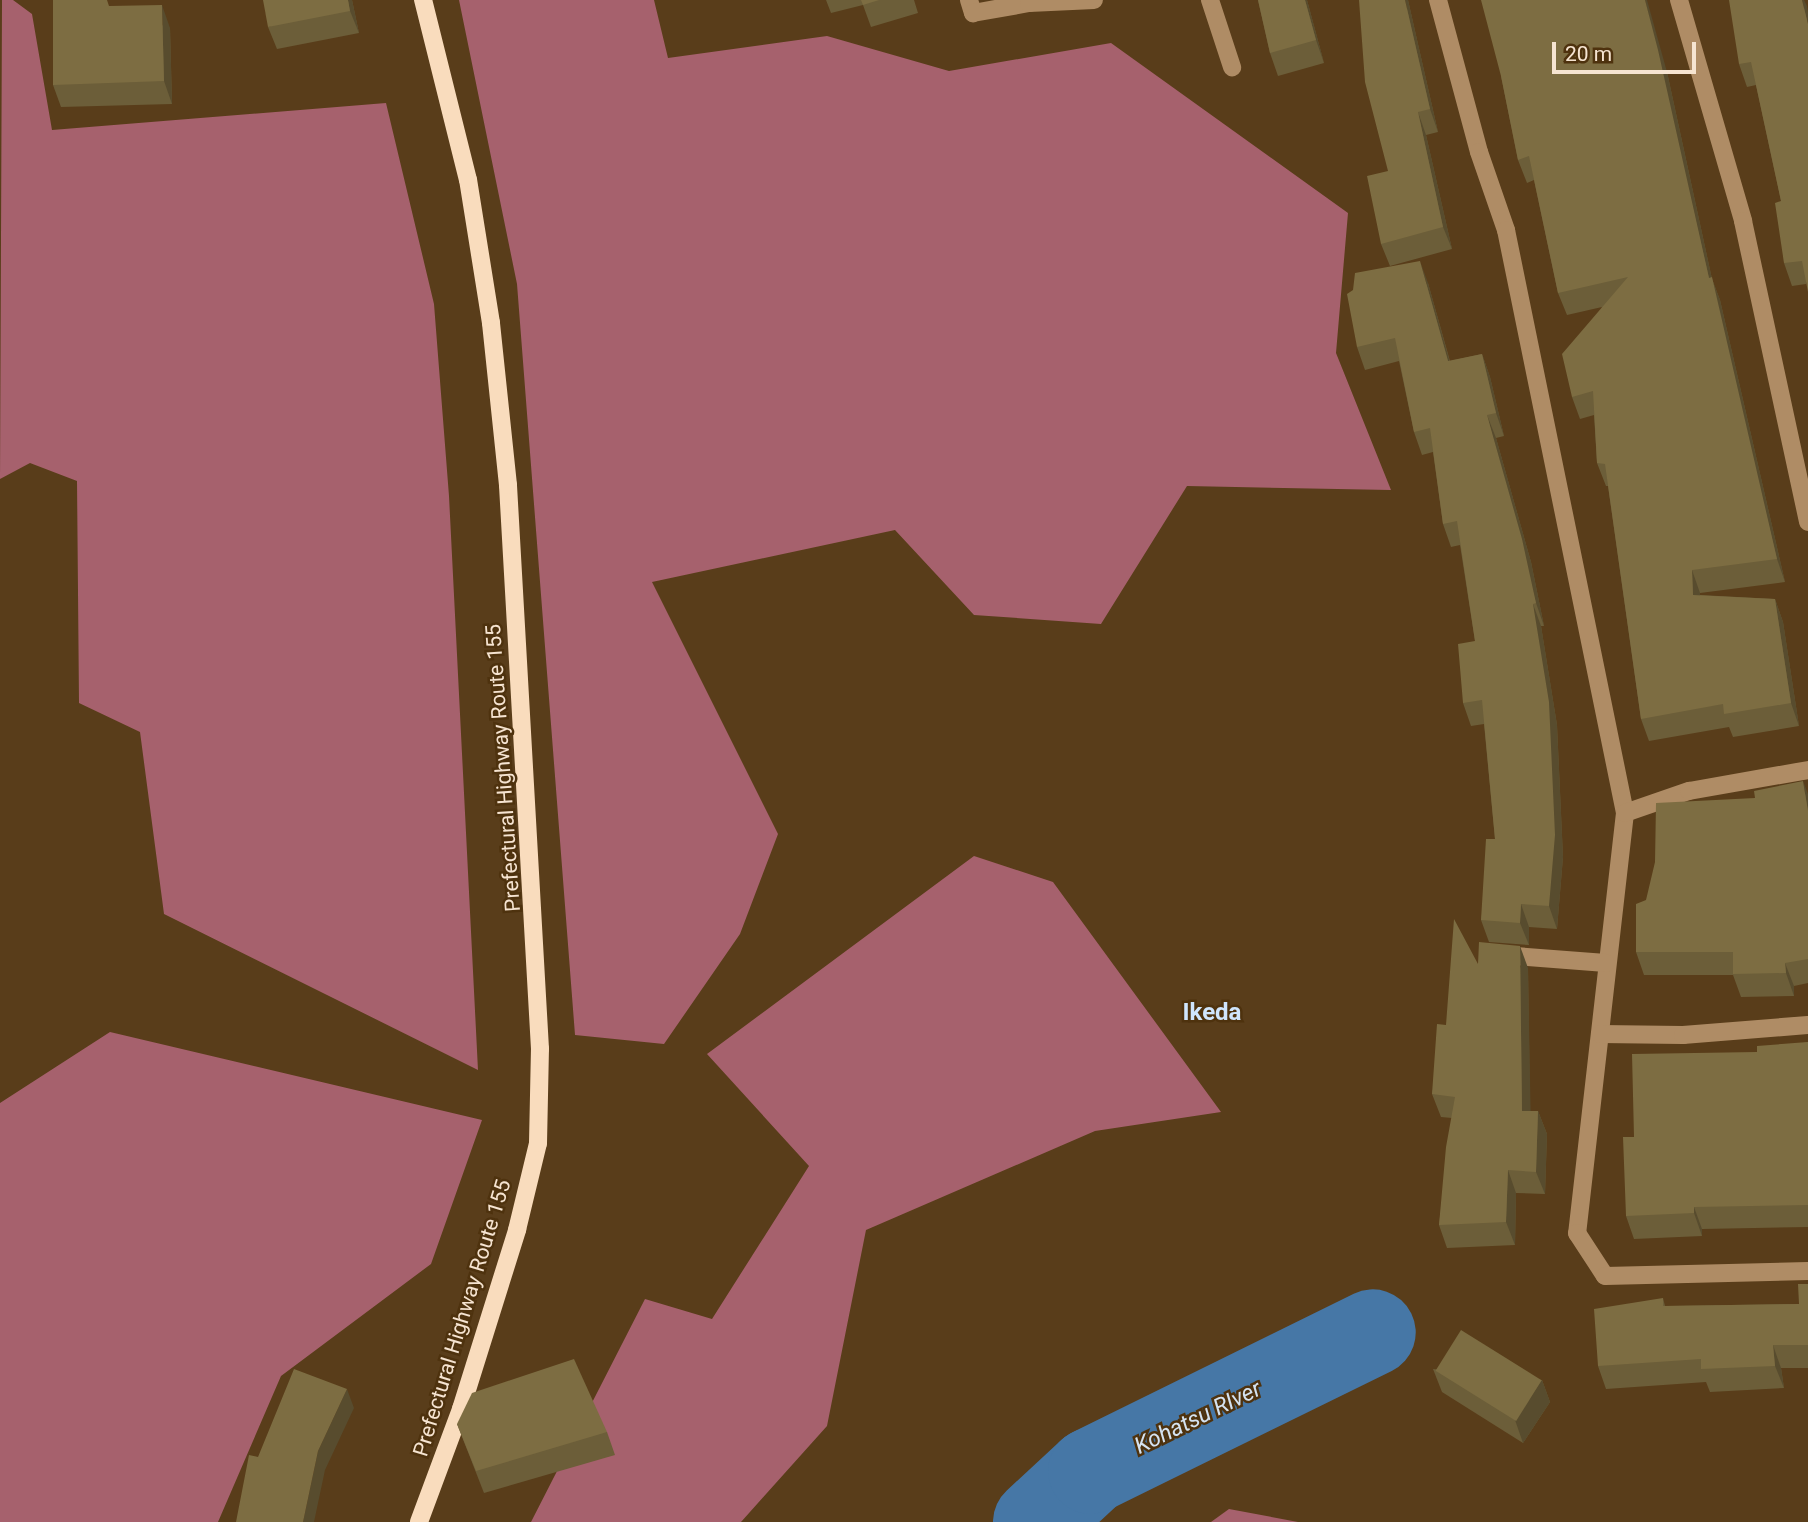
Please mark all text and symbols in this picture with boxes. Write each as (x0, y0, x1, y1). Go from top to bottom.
scale bar (1556, 28, 1700, 72)
text: 20 m (1565, 42, 1612, 66)
street label: Prefectural Highway Route 155 (480, 623, 526, 913)
district label: Ikeda (1183, 999, 1241, 1027)
street label: Prefectural Highway Route 155 (408, 1177, 516, 1459)
water label: Kohatsu RIver (1130, 1375, 1266, 1461)

